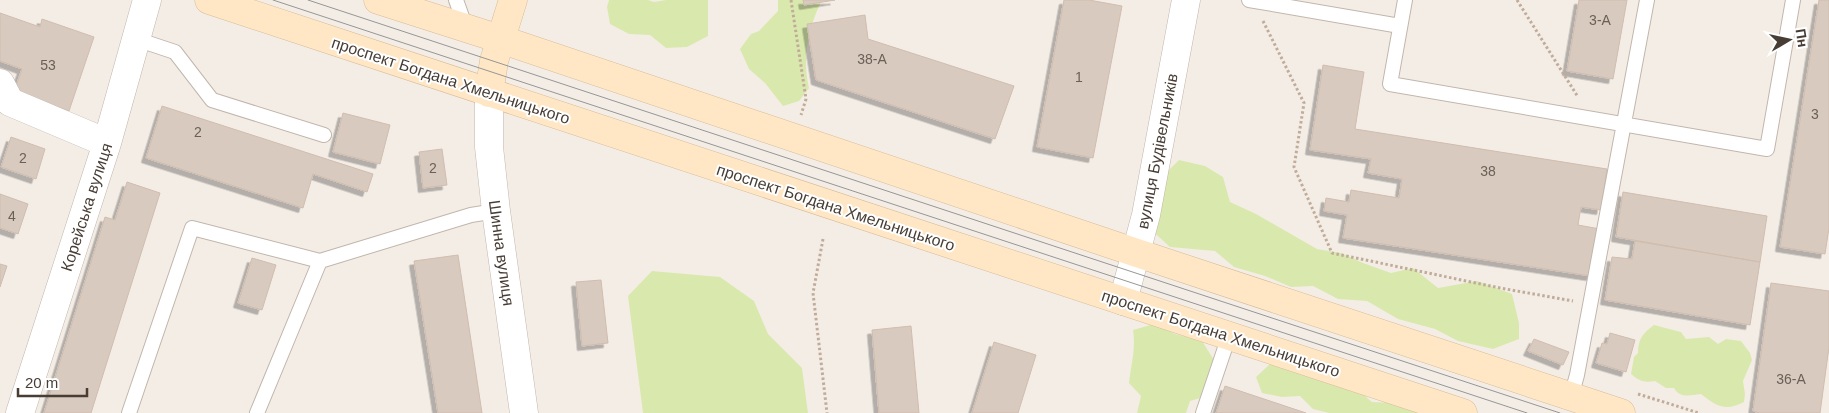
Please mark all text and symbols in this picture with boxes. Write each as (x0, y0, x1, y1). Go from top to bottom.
house number: 3-А (1589, 12, 1612, 28)
north arrow (1764, 15, 1814, 65)
text: Пн (1792, 28, 1811, 48)
street label: проспект Богдана Хмельницького (330, 34, 572, 127)
house number: 38-А (857, 51, 887, 67)
house number: 53 (40, 57, 56, 73)
house number: 1 (1075, 69, 1083, 85)
street label: вулиця Будівельників (1134, 72, 1181, 230)
house number: 3 (1811, 106, 1819, 122)
house number: 2 (194, 124, 202, 140)
street label: Корейська вулиця (58, 141, 115, 273)
house number: 2 (19, 150, 27, 166)
house number: 2 (429, 160, 437, 176)
street label: проспект Богдана Хмельницького (715, 161, 957, 254)
house number: 38 (1480, 163, 1496, 179)
street label: Шинна вулиця (486, 199, 517, 307)
house number: 4 (8, 208, 16, 224)
street label: проспект Богдана Хмельницького (1100, 287, 1342, 380)
scale bar (18, 366, 86, 398)
house number: 36-А (1776, 371, 1806, 387)
text: 20 m (25, 374, 58, 391)

